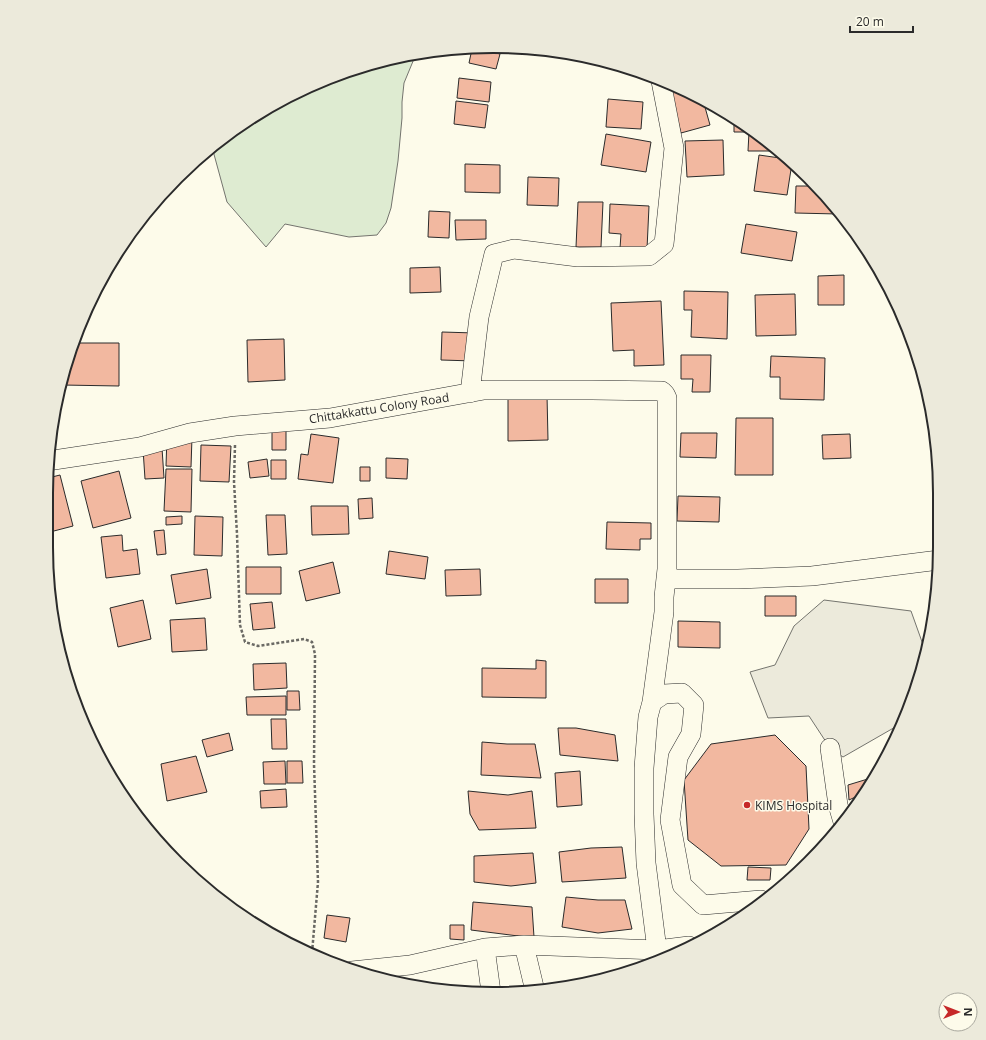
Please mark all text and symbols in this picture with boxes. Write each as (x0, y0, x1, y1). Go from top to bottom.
scale bar (850, 8, 913, 34)
text: 20 m (856, 13, 884, 30)
street label: Chittakkattu Colony Road (308, 389, 450, 427)
place label: KIMS Hospital (755, 797, 832, 814)
marker: KIMS Hospital (742, 800, 752, 810)
north arrow (938, 992, 978, 1032)
text: N (961, 1008, 976, 1016)

